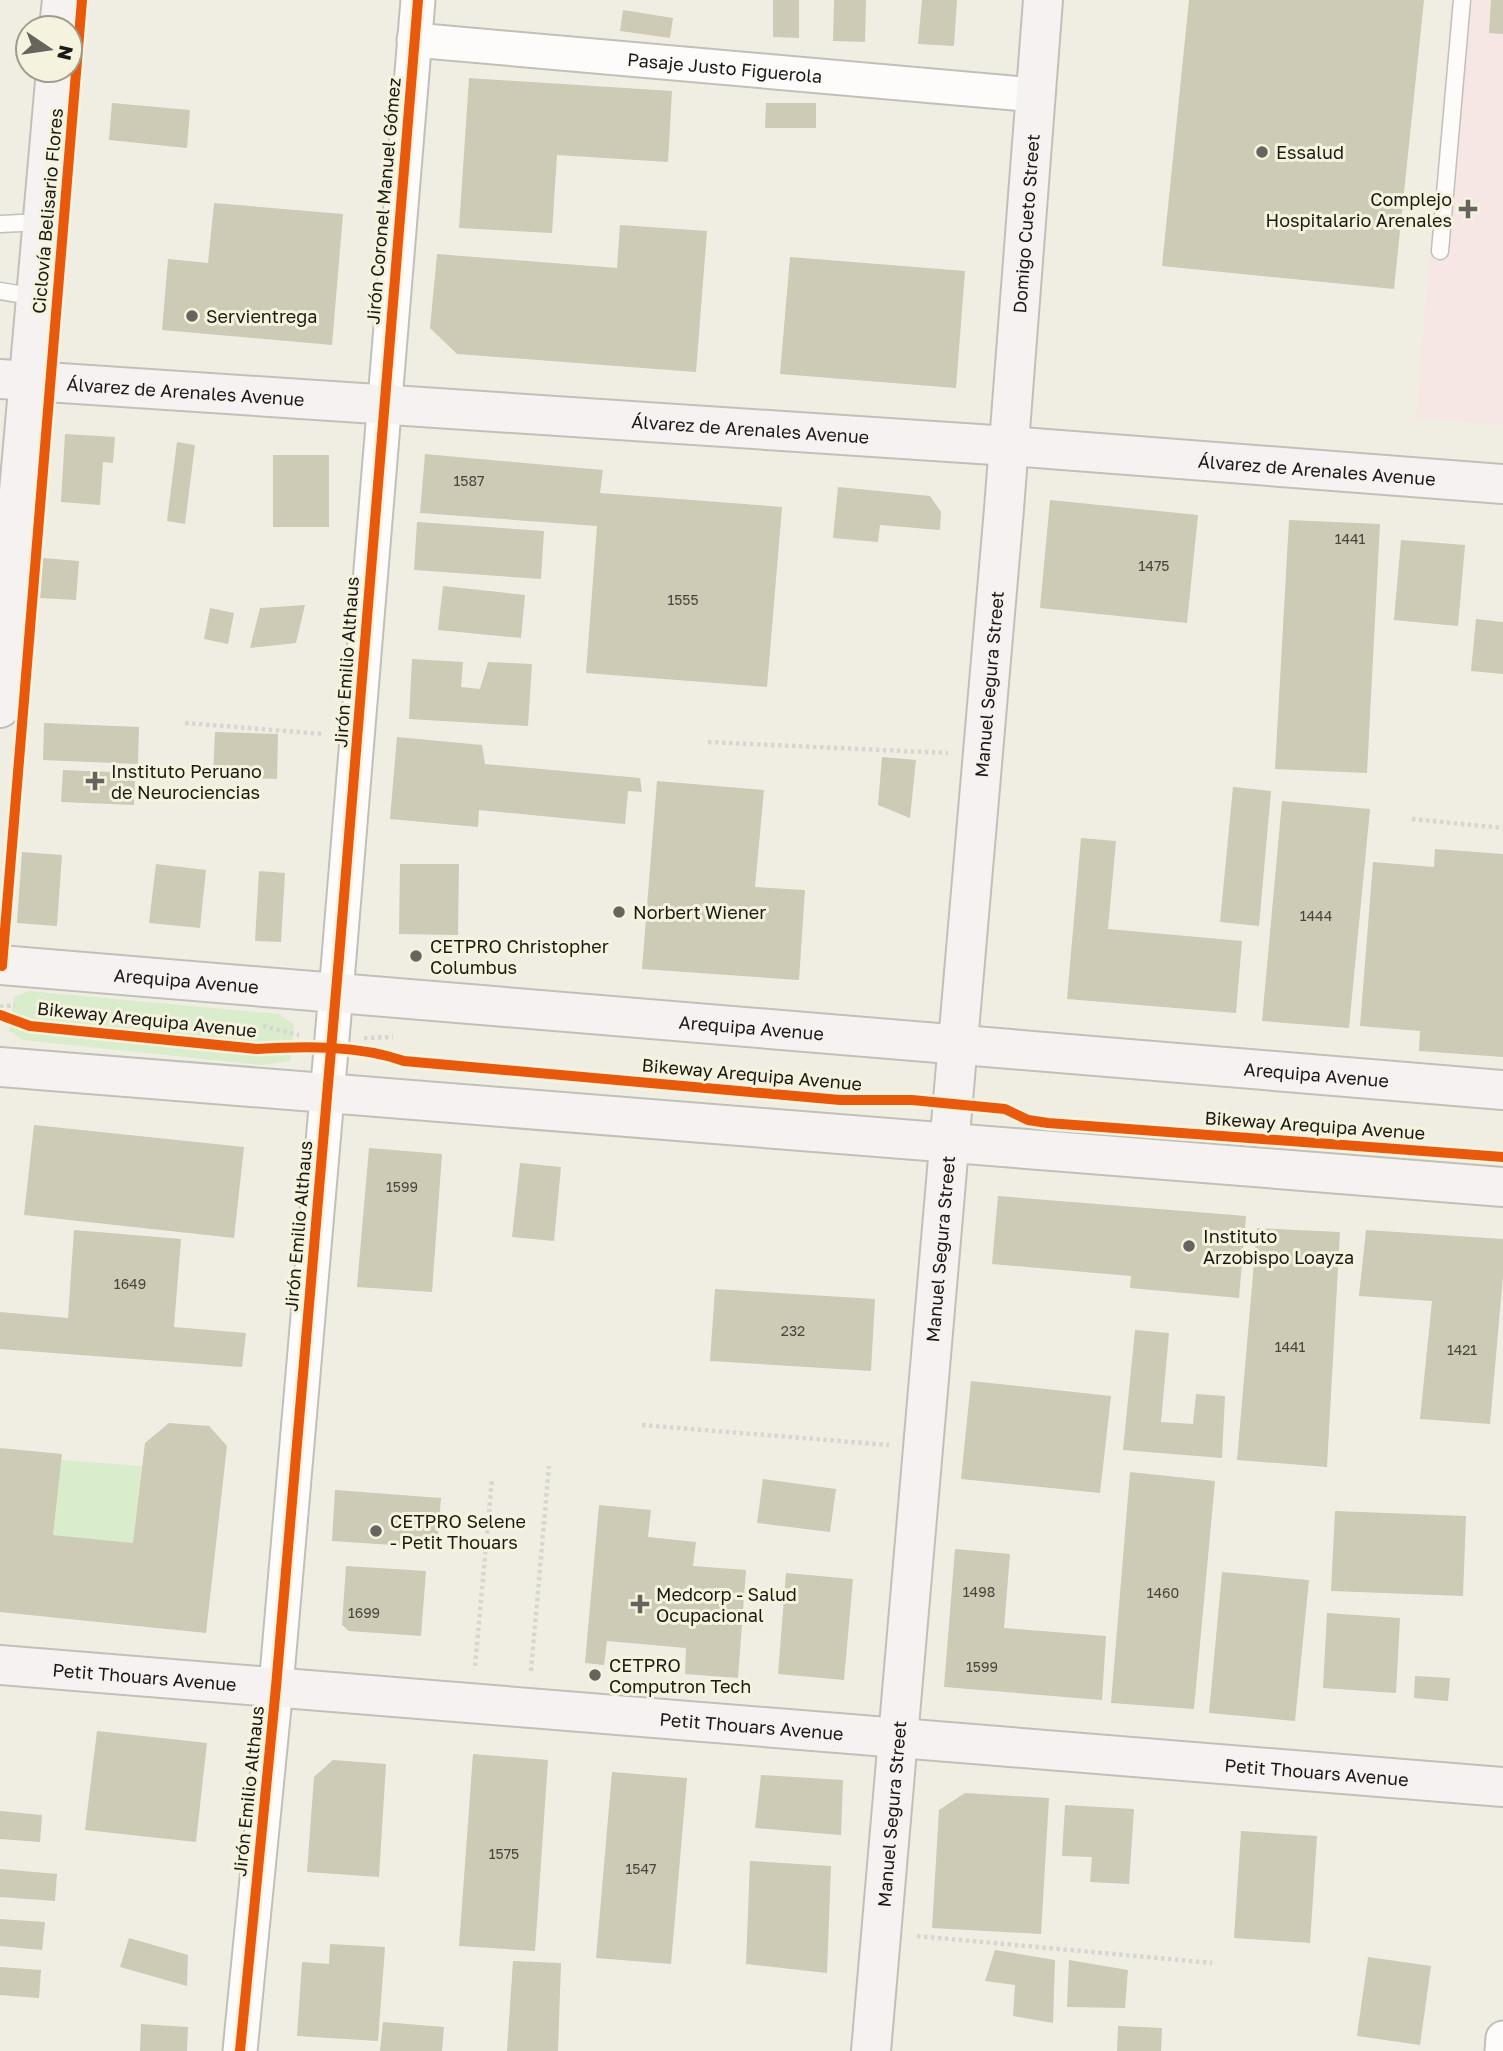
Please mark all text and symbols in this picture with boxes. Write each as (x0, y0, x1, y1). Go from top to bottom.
north arrow (14, 14, 84, 84)
text: N (53, 43, 79, 63)
street label: Pasaje Justo Figuerola (626, 48, 823, 87)
street label: Jirón Coronel Manuel Gómez (361, 77, 405, 325)
street label: Ciclovía Belisario Flores (27, 107, 67, 315)
street label: Domigo Cueto Street (1008, 133, 1044, 314)
place label: Essalud (1276, 141, 1344, 163)
marker: Essalud (1254, 144, 1270, 160)
place label: Complejo Hospitalario Arenales (1266, 188, 1452, 231)
marker: Complejo Hospitalario Arenales (1458, 199, 1478, 219)
place label: Servientrega (206, 305, 317, 327)
marker: Servientrega (184, 308, 200, 324)
street label: Álvarez de Arenales Avenue (66, 372, 305, 410)
street label: Álvarez de Arenales Avenue (631, 410, 870, 448)
street label: Álvarez de Arenales Avenue (1197, 450, 1436, 490)
house number: 1587 (454, 472, 484, 489)
house number: 1441 (1335, 530, 1366, 547)
house number: 1475 (1139, 557, 1169, 574)
street label: Jirón Emilio Althaus (329, 576, 363, 748)
street label: Manuel Segura Street (970, 590, 1008, 778)
house number: 1555 (667, 591, 699, 608)
place label: Instituto Peruano de Neurociencias (111, 760, 262, 803)
marker: Instituto Peruano de Neurociencias (85, 771, 105, 791)
place label: Norbert Wiener (633, 901, 766, 923)
marker: Norbert Wiener (611, 904, 627, 920)
house number: 1444 (1300, 907, 1332, 924)
place label: CETPRO Christopher Columbus (430, 935, 609, 978)
marker: CETPRO Christopher Columbus (408, 948, 424, 964)
street label: Arequipa Avenue (113, 964, 260, 997)
street label: Bikeway Arequipa Avenue (36, 997, 258, 1041)
street label: Arequipa Avenue (678, 1011, 825, 1044)
street label: Bikeway Arequipa Avenue (641, 1053, 863, 1095)
street label: Arequipa Avenue (1243, 1057, 1390, 1091)
street label: Bikeway Arequipa Avenue (1204, 1106, 1426, 1144)
street label: Jirón Emilio Althaus (280, 1140, 316, 1312)
street label: Manuel Segura Street (921, 1155, 959, 1343)
house number: 1599 (386, 1178, 418, 1195)
place label: Instituto Arzobispo Loayza (1203, 1225, 1354, 1268)
marker: Instituto Arzobispo Loayza (1181, 1238, 1197, 1254)
house number: 1649 (114, 1275, 146, 1292)
house number: 232 (781, 1322, 805, 1339)
house number: 1441 (1275, 1338, 1306, 1355)
house number: 1421 (1447, 1341, 1477, 1358)
place label: CETPRO Selene - Petit Thouars (390, 1510, 526, 1553)
marker: CETPRO Selene - Petit Thouars (368, 1523, 384, 1539)
place label: Medcorp - Salud Ocupacional (656, 1583, 797, 1626)
house number: 1498 (963, 1583, 995, 1600)
house number: 1460 (1147, 1584, 1179, 1601)
marker: Medcorp - Salud Ocupacional (630, 1594, 650, 1614)
house number: 1699 (348, 1604, 380, 1621)
place label: CETPRO Computron Tech (609, 1654, 751, 1697)
street label: Petit Thouars Avenue (52, 1658, 237, 1695)
house number: 1599 (966, 1658, 998, 1675)
marker: CETPRO Computron Tech (587, 1667, 603, 1683)
street label: Jirón Emilio Althaus (228, 1705, 268, 1877)
street label: Petit Thouars Avenue (659, 1708, 844, 1744)
street label: Manuel Segura Street (872, 1720, 910, 1908)
street label: Petit Thouars Avenue (1224, 1753, 1410, 1790)
house number: 1575 (489, 1845, 519, 1862)
house number: 1547 (626, 1860, 656, 1877)

